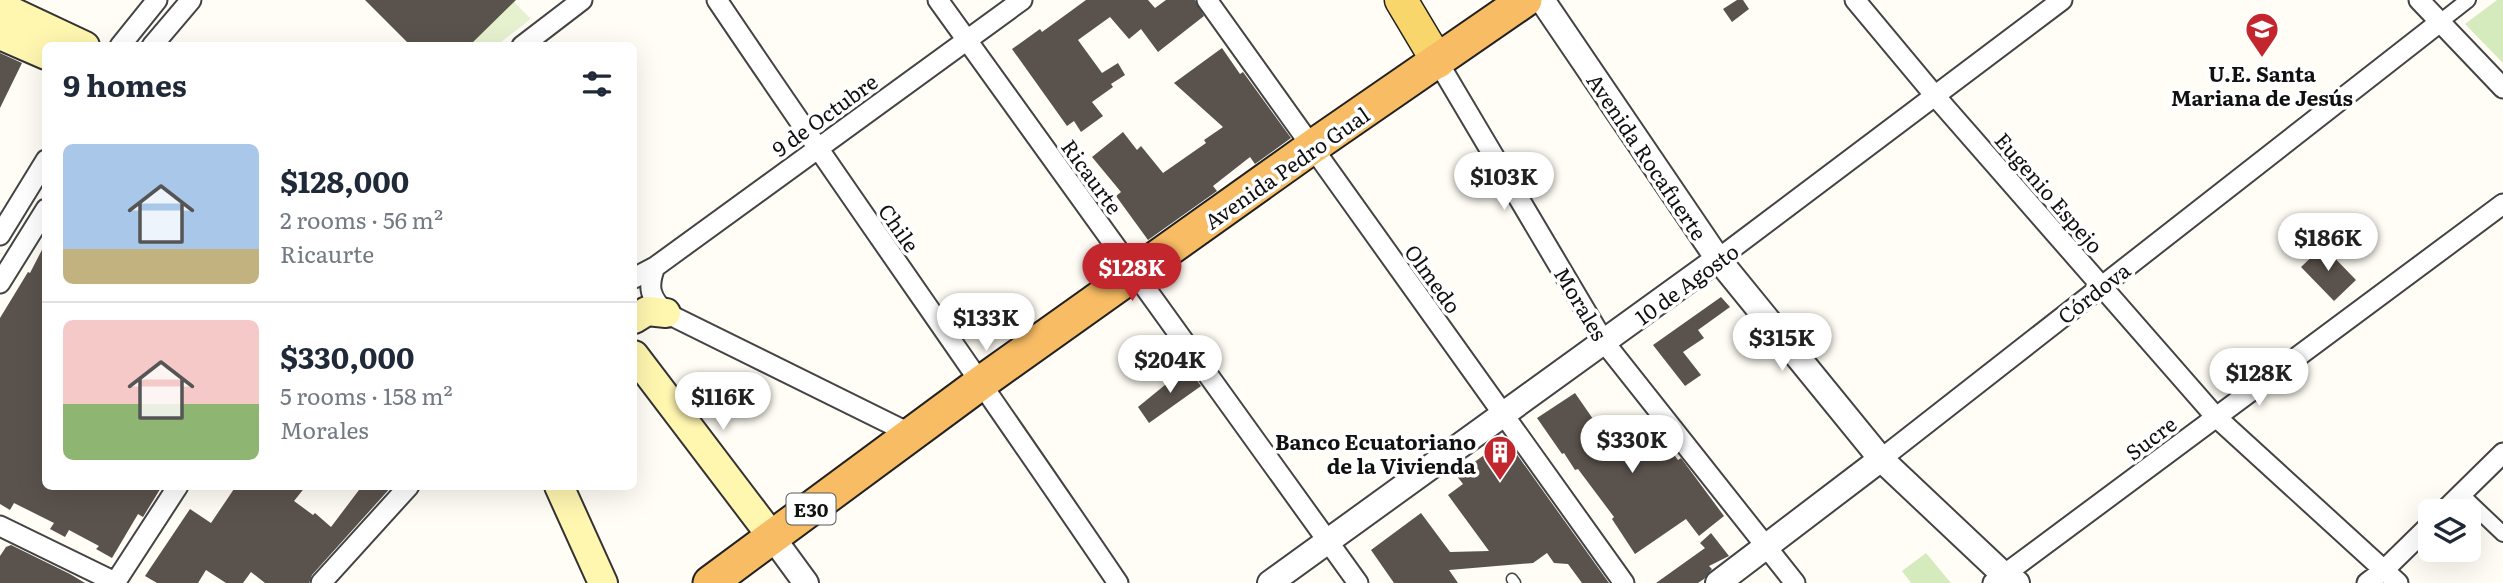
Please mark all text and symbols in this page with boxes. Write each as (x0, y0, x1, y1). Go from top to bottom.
school or university icon: U.E. Santa Mariana de Jesús (2243, 10, 2281, 59)
place label: U.E. Santa Mariana de Jesús (2171, 57, 2353, 112)
text: 9 homes (63, 62, 187, 106)
icon: filters (578, 65, 616, 103)
street label: 9 de Octubre (765, 65, 883, 163)
street label: Avenida Rocafuerte (1581, 66, 1716, 246)
street label: Avenida Pedro Gual (1197, 98, 1375, 236)
street label: Eugenio Espejo (1989, 125, 2111, 259)
street label: Ricaurte (1055, 132, 1131, 220)
pin: $103K (1455, 152, 1553, 212)
text: $128,000 (280, 158, 409, 202)
text: $103K (1470, 158, 1538, 192)
icon: home (119, 172, 203, 256)
street label: Chile (872, 196, 928, 258)
text: 2 rooms · 56 m² (280, 202, 443, 236)
pin: $186K (2279, 214, 2377, 273)
text: $186K (2294, 219, 2362, 253)
street label: 10 de Agosto (1628, 235, 1744, 331)
text: Ricaurte (280, 236, 374, 270)
street label: Olmedo (1398, 237, 1470, 319)
pin: $128K (1083, 244, 1181, 303)
text: $128K (1098, 249, 1166, 283)
street label: Córdova (2050, 253, 2136, 330)
street label: Morales (1548, 260, 1616, 346)
pin: $133K (937, 294, 1035, 353)
text: $133K (953, 299, 1019, 333)
pin: $315K (1733, 314, 1831, 373)
text: $315K (1749, 319, 1815, 353)
text: $330,000 (280, 334, 414, 378)
pin: $204K (1121, 336, 1219, 395)
text: $204K (1134, 341, 1206, 375)
icon: home (119, 348, 203, 432)
pin: $128K (2210, 348, 2308, 408)
text: $128K (2225, 354, 2293, 388)
pin: $116K (674, 372, 772, 432)
text: 5 rooms · 158 m² (280, 378, 453, 412)
text: $116K (691, 378, 755, 412)
street label: Sucre (2118, 407, 2182, 466)
text: Morales (280, 412, 369, 446)
pin: $330K (1583, 416, 1681, 475)
text: $330K (1596, 421, 1668, 455)
place label: Banco Ecuatoriano de la Vivienda (1275, 425, 1477, 480)
building icon: Banco Ecuatoriano de la Vivienda (1481, 433, 1519, 482)
road number: E30 (786, 494, 836, 524)
map controls (2418, 499, 2481, 562)
button: layers (2418, 499, 2481, 562)

